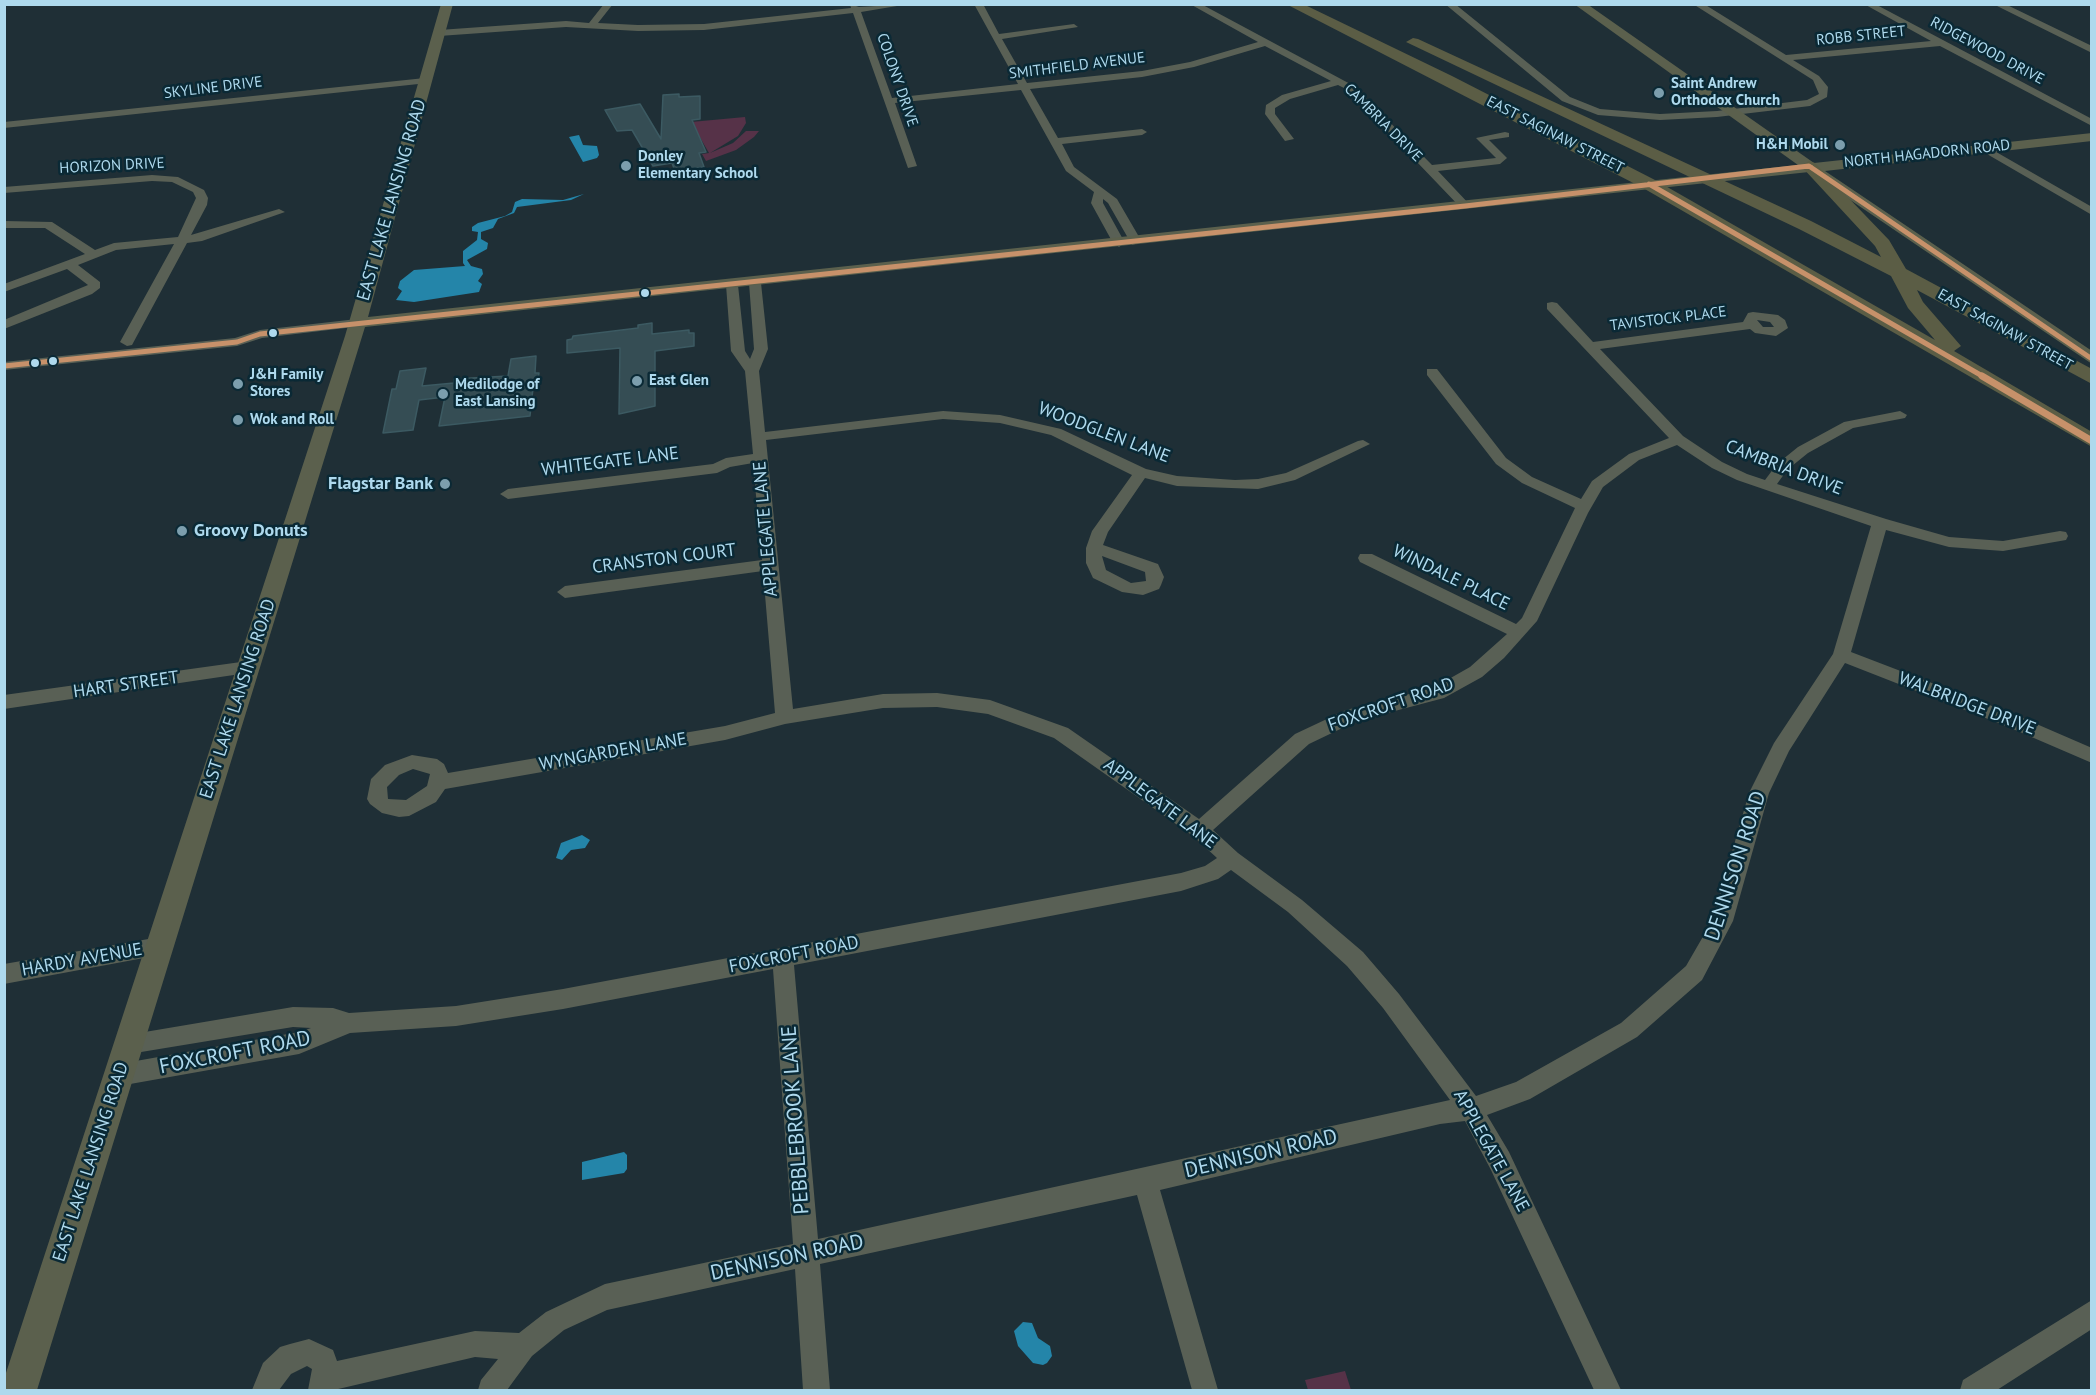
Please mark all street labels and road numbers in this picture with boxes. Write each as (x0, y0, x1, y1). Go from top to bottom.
street label: RIDGEWOOD DRIVE (1927, 13, 2047, 89)
street label: ROBB STREET (1815, 22, 1907, 50)
street label: COLONY DRIVE (873, 31, 921, 129)
street label: SMITHFIELD AVENUE (1008, 49, 1146, 83)
street label: SKYLINE DRIVE (163, 73, 263, 103)
street label: CAMBRIA DRIVE (1340, 80, 1426, 166)
street label: EAST SAGINAW STREET (1483, 93, 1627, 177)
street label: EAST LAKE LANSING ROAD (353, 97, 431, 303)
street label: NORTH HAGADORN ROAD (1843, 136, 2011, 172)
street label: HORIZON DRIVE (59, 154, 165, 178)
street label: EAST SAGINAW STREET (1934, 285, 2076, 375)
street label: TAVISTOCK PLACE (1609, 303, 1727, 335)
street label: WOODGLEN LANE (1035, 398, 1173, 468)
street label: CAMBRIA DRIVE (1722, 436, 1846, 500)
street label: WHITEGATE LANE (540, 443, 680, 481)
street label: APPLEGATE LANE (749, 460, 783, 598)
street label: CRANSTON COURT (591, 539, 737, 579)
street label: WINDALE PLACE (1389, 540, 1513, 616)
street label: EAST LAKE LANSING ROAD (195, 596, 281, 802)
street label: HART STREET (72, 667, 180, 703)
street label: WALBRIDGE DRIVE (1895, 668, 2039, 740)
street label: FOXCROFT ROAD (1325, 673, 1457, 737)
street label: WYNGARDEN LANE (538, 728, 688, 776)
street label: APPLEGATE LANE (1099, 754, 1221, 854)
street label: DENNISON ROAD (1700, 788, 1772, 944)
street label: FOXCROFT ROAD (727, 932, 861, 978)
street label: HARDY AVENUE (20, 939, 144, 981)
street label: PEBBLEBROOK LANE (777, 1025, 815, 1215)
street label: FOXCROFT ROAD (157, 1026, 313, 1080)
street label: EAST LAKE LANSING ROAD (48, 1059, 134, 1265)
street label: APPLEGATE LANE (1449, 1086, 1533, 1216)
street label: DENNISON ROAD (1182, 1124, 1340, 1184)
street label: DENNISON ROAD (708, 1229, 866, 1287)

